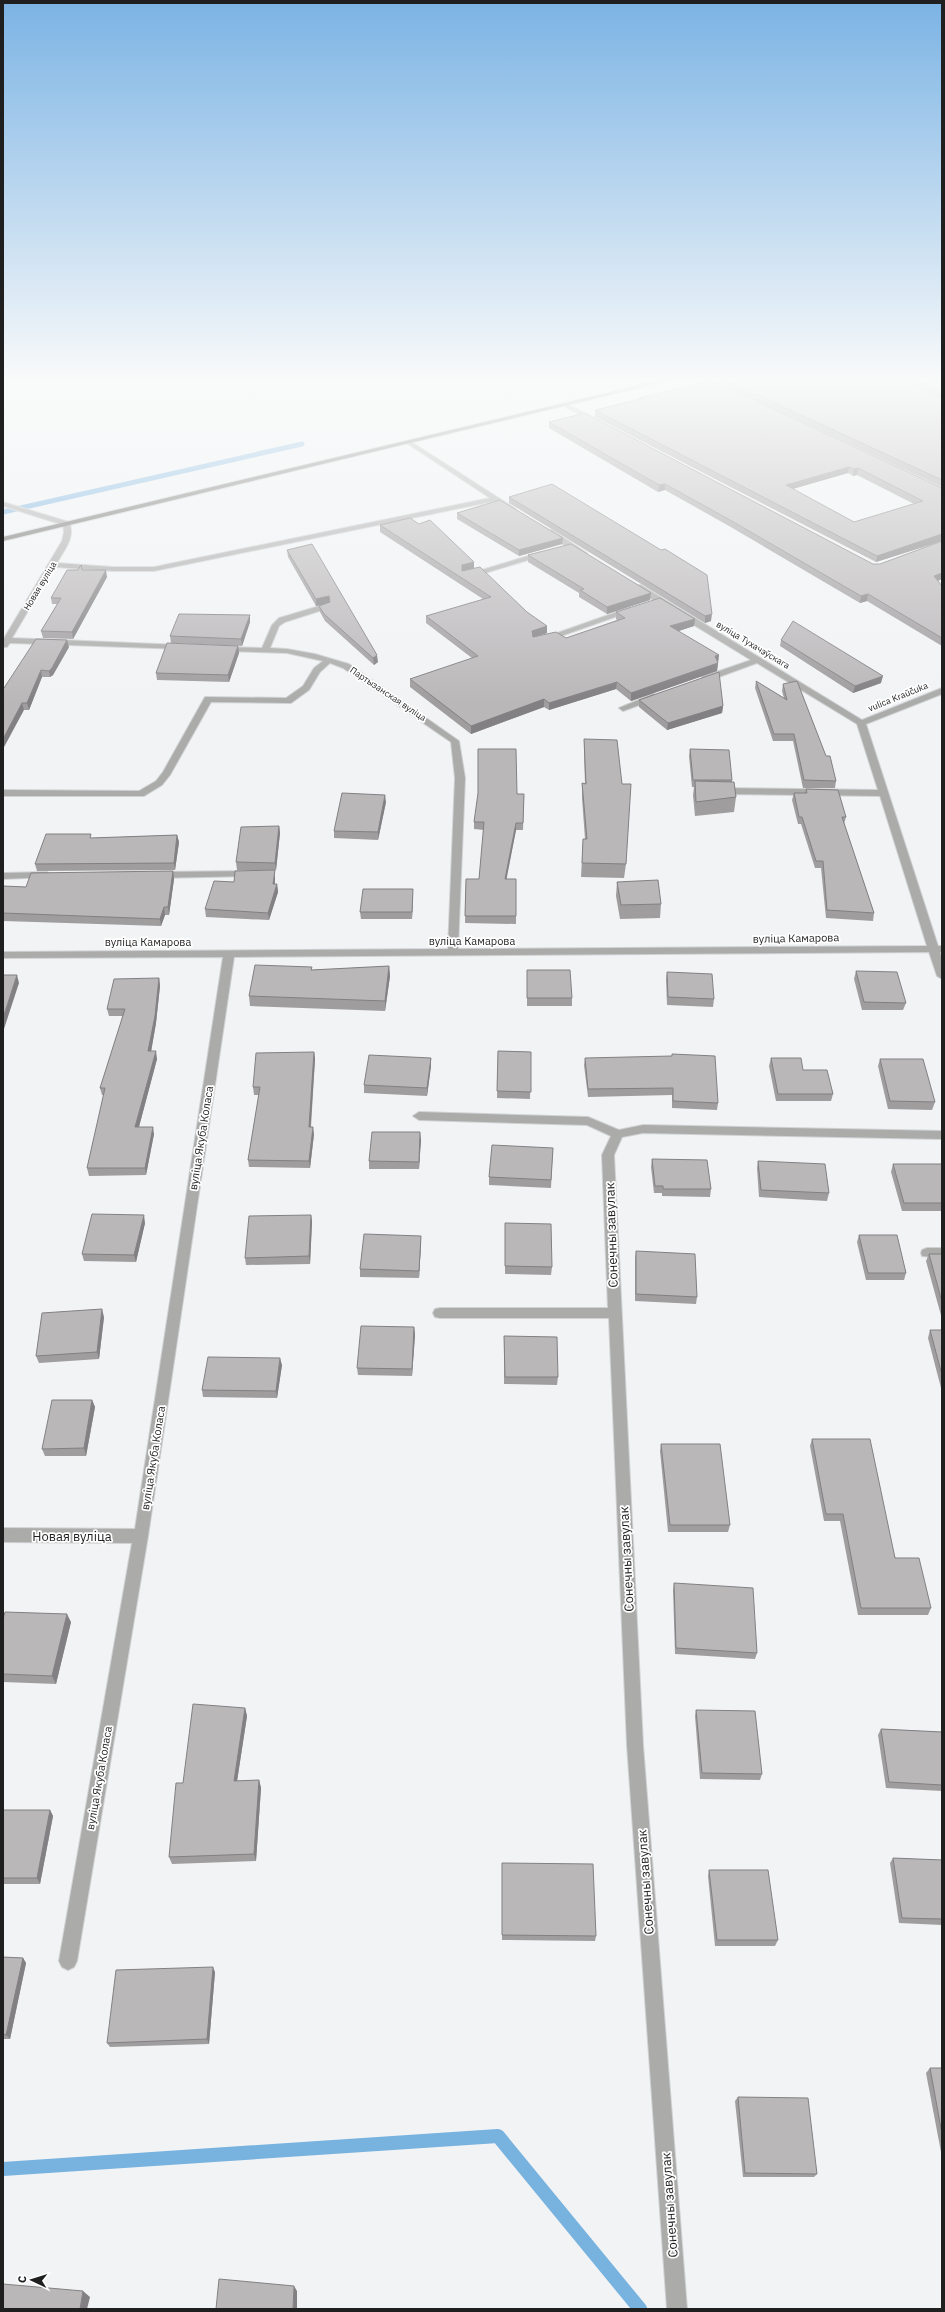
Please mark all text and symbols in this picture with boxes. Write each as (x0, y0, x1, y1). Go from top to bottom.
street label: Новая вуліца (21, 559, 59, 612)
street label: вуліца Тухачэўскага (714, 618, 792, 671)
street label: Партызанская вуліца (348, 664, 429, 723)
street label: vulica Kraŭčuka (866, 679, 930, 714)
street label: вуліца Камарова (753, 930, 840, 946)
street label: вуліца Камарова (429, 934, 515, 948)
street label: вуліца Камарова (105, 935, 191, 949)
street label: вуліца Якуба Коласа (186, 1085, 216, 1191)
street label: Сонечны завулак (601, 1182, 622, 1288)
street label: вуліца Якуба Коласа (138, 1405, 168, 1511)
street label: Сонечны завулак (615, 1506, 638, 1612)
street label: Новая вуліца (32, 1528, 112, 1545)
street label: вуліца Якуба Коласа (83, 1725, 115, 1831)
street label: Сонечны завулак (633, 1829, 658, 1935)
street label: Сонечны завулак (657, 2152, 682, 2258)
north arrow (12, 2260, 52, 2300)
text: С (15, 2275, 29, 2283)

